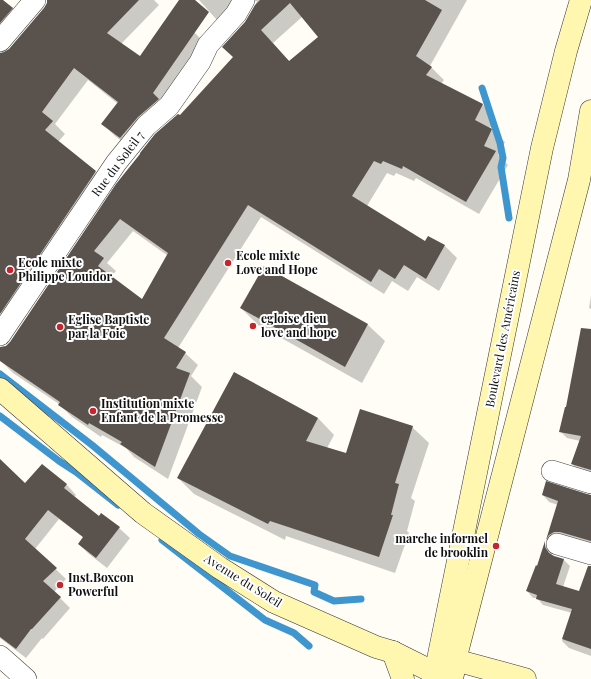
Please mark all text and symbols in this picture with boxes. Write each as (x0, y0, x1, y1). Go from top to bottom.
street label: Rue du Soleil 7 (87, 127, 147, 199)
place label: Ecole mixte Love and Hope (236, 247, 318, 277)
place label: Ecole mixte Philippe Louidor (18, 254, 113, 284)
marker: Ecole mixte Love and Hope (223, 258, 233, 268)
marker: Ecole mixte Philippe Louidor (5, 265, 15, 275)
street label: Boulevard des Américains (481, 269, 523, 409)
place label: egloise dieu love and hope (261, 310, 337, 340)
place label: Eglise Baptiste par la Foie (68, 311, 149, 341)
marker: egloise dieu love and hope (248, 321, 258, 331)
marker: Eglise Baptiste par la Foie (55, 322, 65, 332)
place label: Institution mixte Enfant de la Promesse (101, 395, 223, 425)
marker: Institution mixte Enfant de la Promesse (88, 406, 98, 416)
place label: marche informel de brooklin (395, 530, 489, 560)
marker: marche informel de brooklin (491, 541, 501, 551)
street label: Avenue du Soleil (201, 549, 286, 611)
place label: Inst.Boxcon Powerful (68, 569, 134, 599)
marker: Inst.Boxcon Powerful (55, 580, 65, 590)

